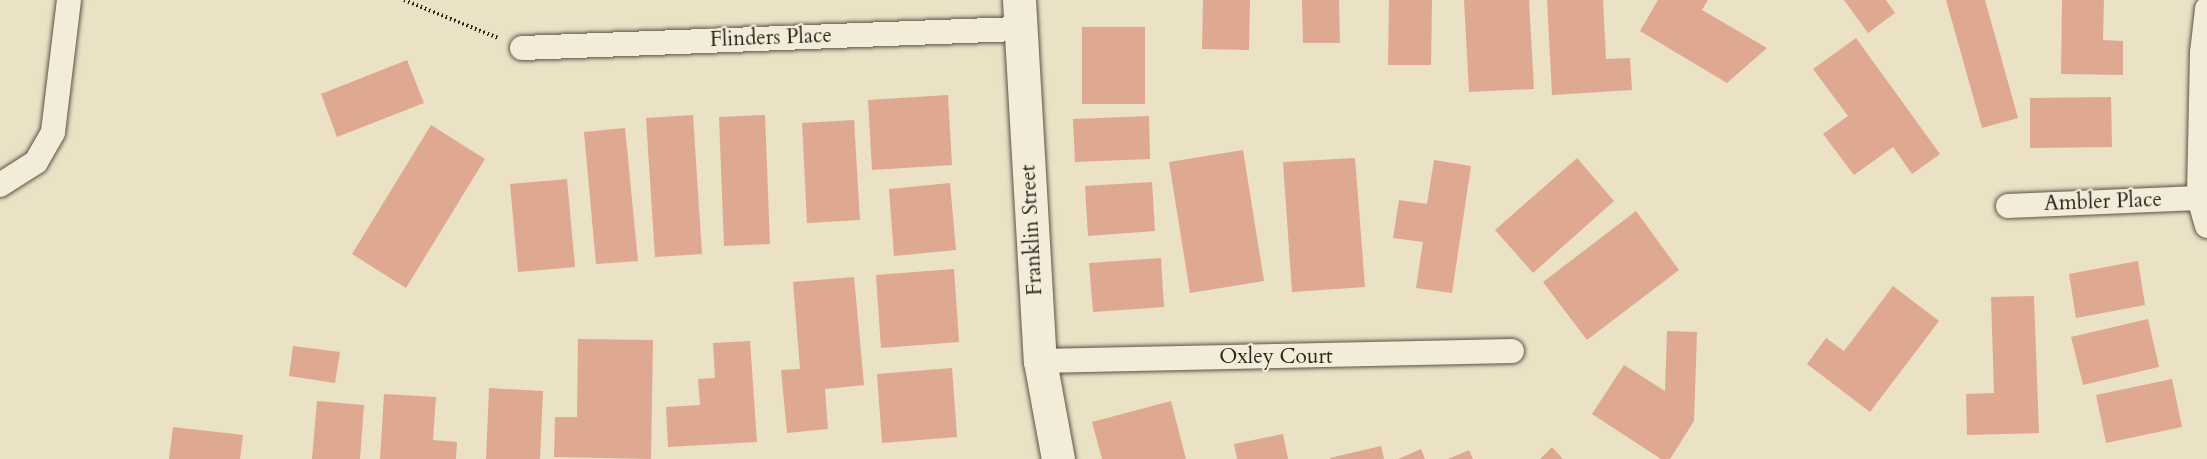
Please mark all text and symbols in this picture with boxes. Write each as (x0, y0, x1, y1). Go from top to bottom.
street label: Flinders Place (710, 23, 832, 53)
street label: Franklin Street (1016, 164, 1048, 296)
street label: Ambler Place (2044, 187, 2162, 217)
street label: Oxley Court (1219, 344, 1333, 370)

